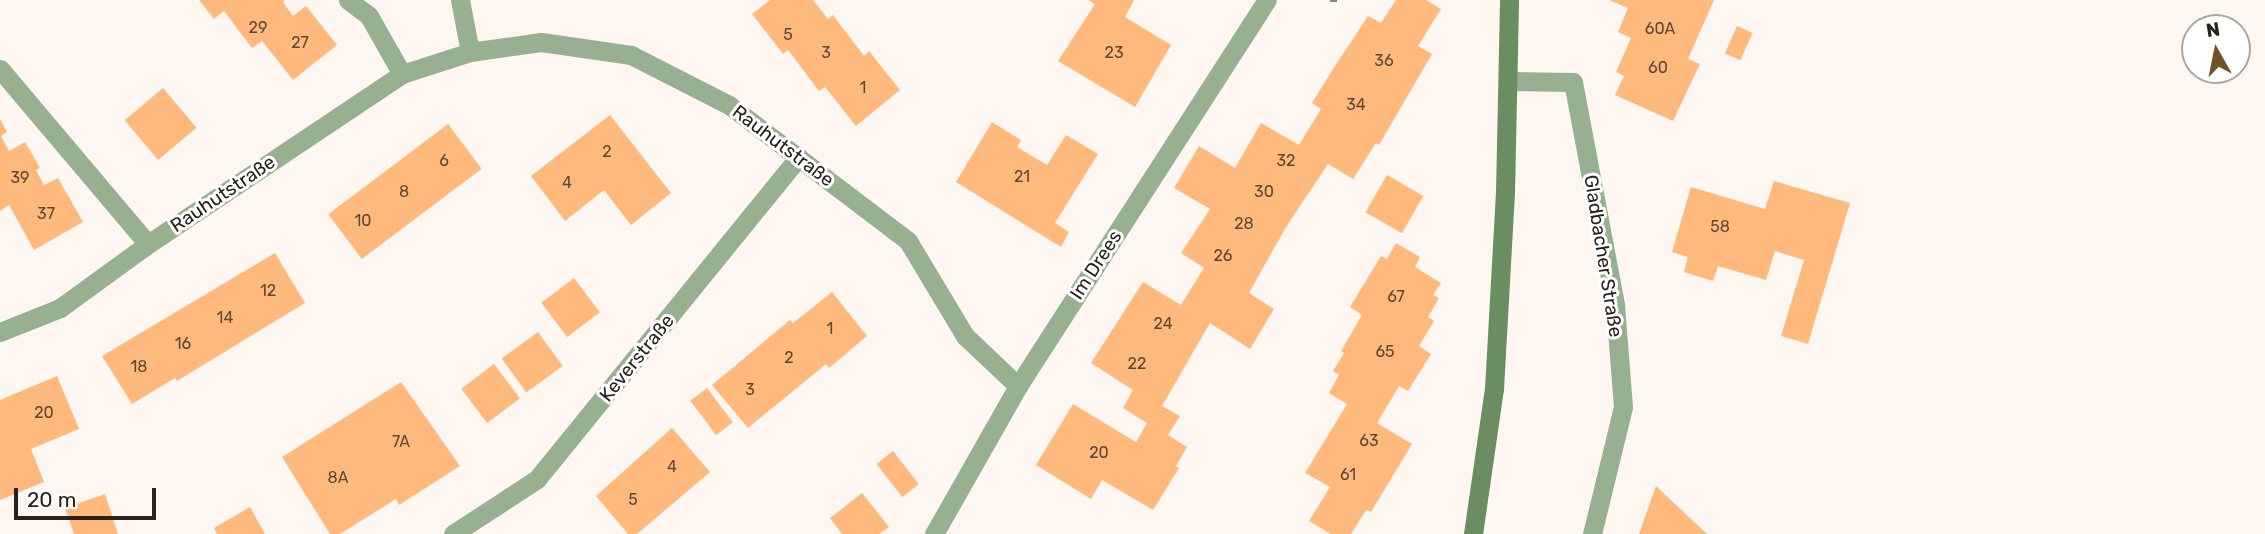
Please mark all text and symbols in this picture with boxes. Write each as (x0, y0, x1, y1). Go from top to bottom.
north arrow (2181, 14, 2251, 84)
text: N (2204, 17, 2221, 42)
house number: 29 (249, 18, 267, 38)
house number: 60A (1645, 19, 1675, 39)
house number: 5 (783, 25, 793, 45)
house number: 27 (291, 33, 309, 53)
house number: 3 (821, 43, 831, 63)
house number: 23 (1104, 43, 1124, 63)
house number: 36 (1374, 51, 1394, 71)
house number: 60 (1648, 58, 1668, 78)
house number: 1 (860, 78, 866, 98)
house number: 34 (1346, 95, 1366, 115)
street label: Rauhutstraße (728, 100, 838, 192)
house number: 2 (602, 142, 612, 162)
street label: Rauhutstraße (166, 151, 280, 237)
house number: 6 (439, 151, 449, 171)
house number: 32 (1276, 151, 1296, 171)
house number: 21 (1014, 167, 1030, 187)
house number: 39 (10, 168, 30, 188)
house number: 4 (562, 173, 572, 193)
street label: Gladbacher Straße (1579, 173, 1627, 339)
house number: 8 (399, 182, 409, 202)
house number: 30 (1254, 182, 1274, 202)
house number: 37 (37, 204, 55, 224)
house number: 10 (354, 211, 372, 231)
house number: 28 (1234, 214, 1254, 234)
house number: 58 (1710, 217, 1730, 237)
street label: Im Drees (1065, 226, 1127, 304)
house number: 26 (1213, 246, 1233, 266)
house number: 12 (260, 281, 276, 301)
house number: 67 (1387, 287, 1405, 307)
house number: 14 (217, 308, 233, 328)
street label: Keverstraße (595, 310, 679, 406)
house number: 24 (1153, 314, 1173, 334)
house number: 1 (827, 319, 833, 339)
house number: 16 (175, 334, 191, 354)
house number: 65 (1375, 342, 1395, 362)
house number: 2 (784, 348, 794, 368)
house number: 22 (1128, 354, 1146, 374)
house number: 18 (130, 357, 148, 377)
house number: 3 (745, 380, 755, 400)
house number: 20 (34, 403, 54, 423)
house number: 63 (1359, 431, 1379, 451)
house number: 7A (392, 432, 410, 452)
house number: 20 (1089, 443, 1109, 463)
house number: 4 (667, 457, 677, 477)
house number: 61 (1340, 465, 1356, 485)
house number: 8A (328, 468, 348, 488)
scale bar (18, 475, 159, 518)
text: 20 m (27, 487, 76, 512)
house number: 5 (628, 490, 638, 510)

